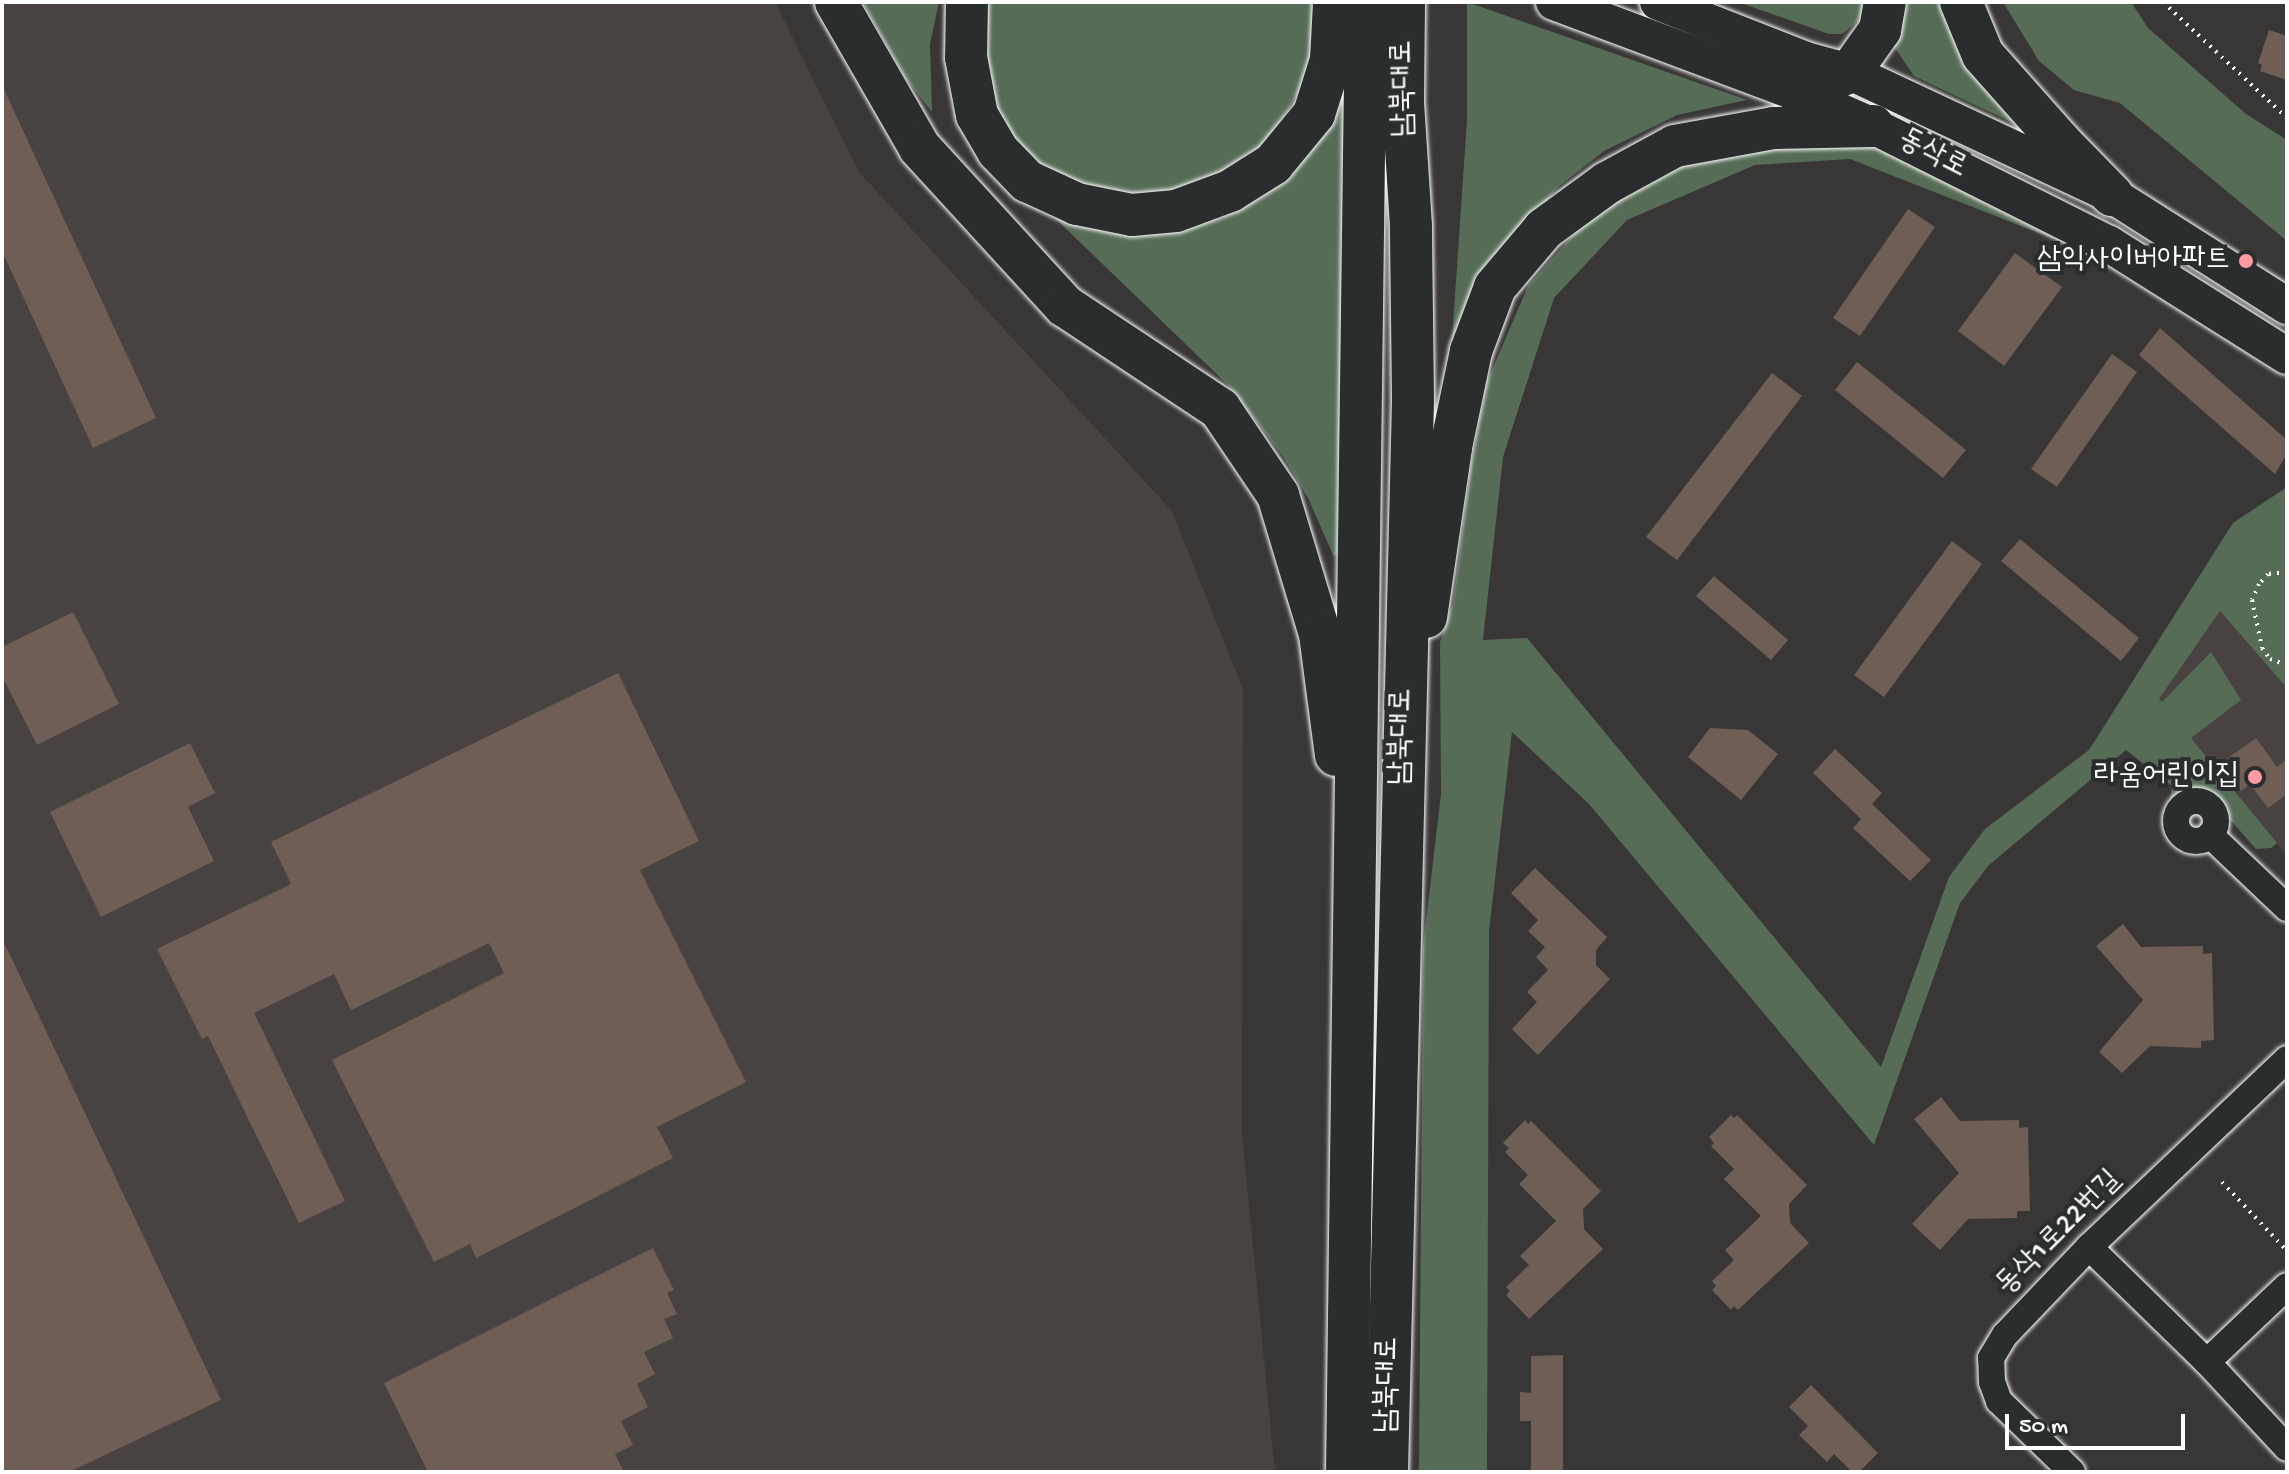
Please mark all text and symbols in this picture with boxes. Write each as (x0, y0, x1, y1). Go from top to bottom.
street label: 남북대로 (1386, 40, 1424, 138)
street label: 동삭로 (1892, 123, 1972, 187)
place label: 삼익사이버아파트 (2037, 243, 2230, 279)
marker: 삼익사이버아파트 (2237, 252, 2255, 270)
street label: 남북대로 (1384, 688, 1422, 786)
place label: 라움어린이집 (2094, 759, 2239, 795)
marker: 라움어린이집 (2246, 768, 2264, 786)
street label: 동삭1로22번길 (1990, 1164, 2130, 1304)
street label: 남북대로 (1370, 1336, 1408, 1434)
scale bar (2009, 1398, 2189, 1448)
text: 50 m (2019, 1413, 2068, 1442)

